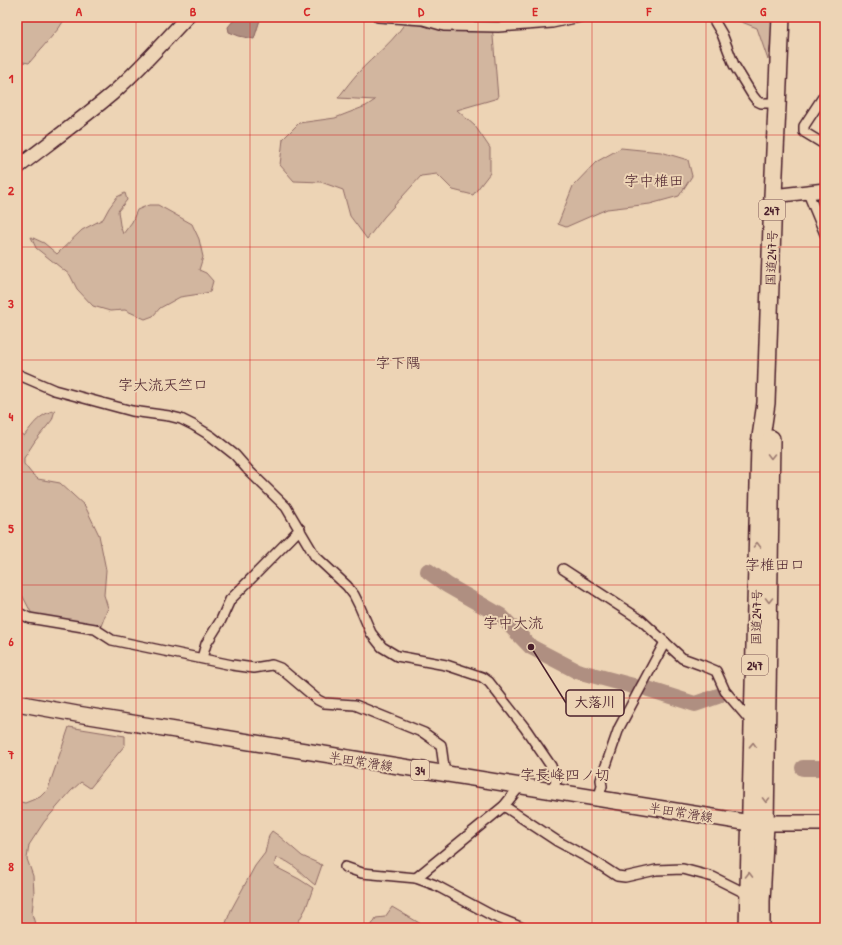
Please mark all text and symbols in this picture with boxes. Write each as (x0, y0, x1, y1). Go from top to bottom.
text: A (76, 2, 83, 20)
text: B (190, 2, 197, 20)
text: C (303, 2, 311, 20)
text: D (418, 2, 425, 20)
text: E (532, 2, 538, 20)
text: F (646, 2, 653, 20)
text: G (760, 2, 767, 20)
text: 1 (9, 69, 14, 87)
district label: 字中椎田 (624, 170, 684, 191)
text: 2 (8, 181, 15, 199)
road number: 247 (759, 200, 785, 220)
street label: 国道247号 (761, 229, 781, 287)
text: 3 (8, 294, 14, 312)
district label: 字下隅 (375, 352, 421, 373)
district label: 字大流天竺口 (118, 374, 208, 395)
text: 4 (9, 407, 14, 425)
one-way arrow (767, 453, 775, 459)
text: 5 (8, 519, 14, 537)
one-way arrow (753, 542, 762, 548)
district label: 字椎田口 (745, 554, 805, 575)
street label: 国道247号 (747, 589, 765, 645)
one-way arrow (765, 597, 773, 603)
district label: 字中大流 (483, 612, 543, 633)
text: 6 (8, 632, 14, 650)
road number: 247 (742, 655, 768, 675)
callout: 大落川 (566, 690, 624, 716)
text: 大落川 (574, 692, 616, 711)
one-way arrow (748, 742, 757, 748)
text: 7 (7, 745, 15, 763)
street label: 半田常滑線 (327, 747, 395, 775)
road number: 34 (411, 760, 429, 780)
district label: 字長峰四ノ切 (520, 764, 610, 785)
one-way arrow (762, 797, 770, 803)
street label: 半田常滑線 (647, 798, 715, 826)
text: 8 (8, 857, 14, 875)
one-way arrow (745, 872, 753, 878)

